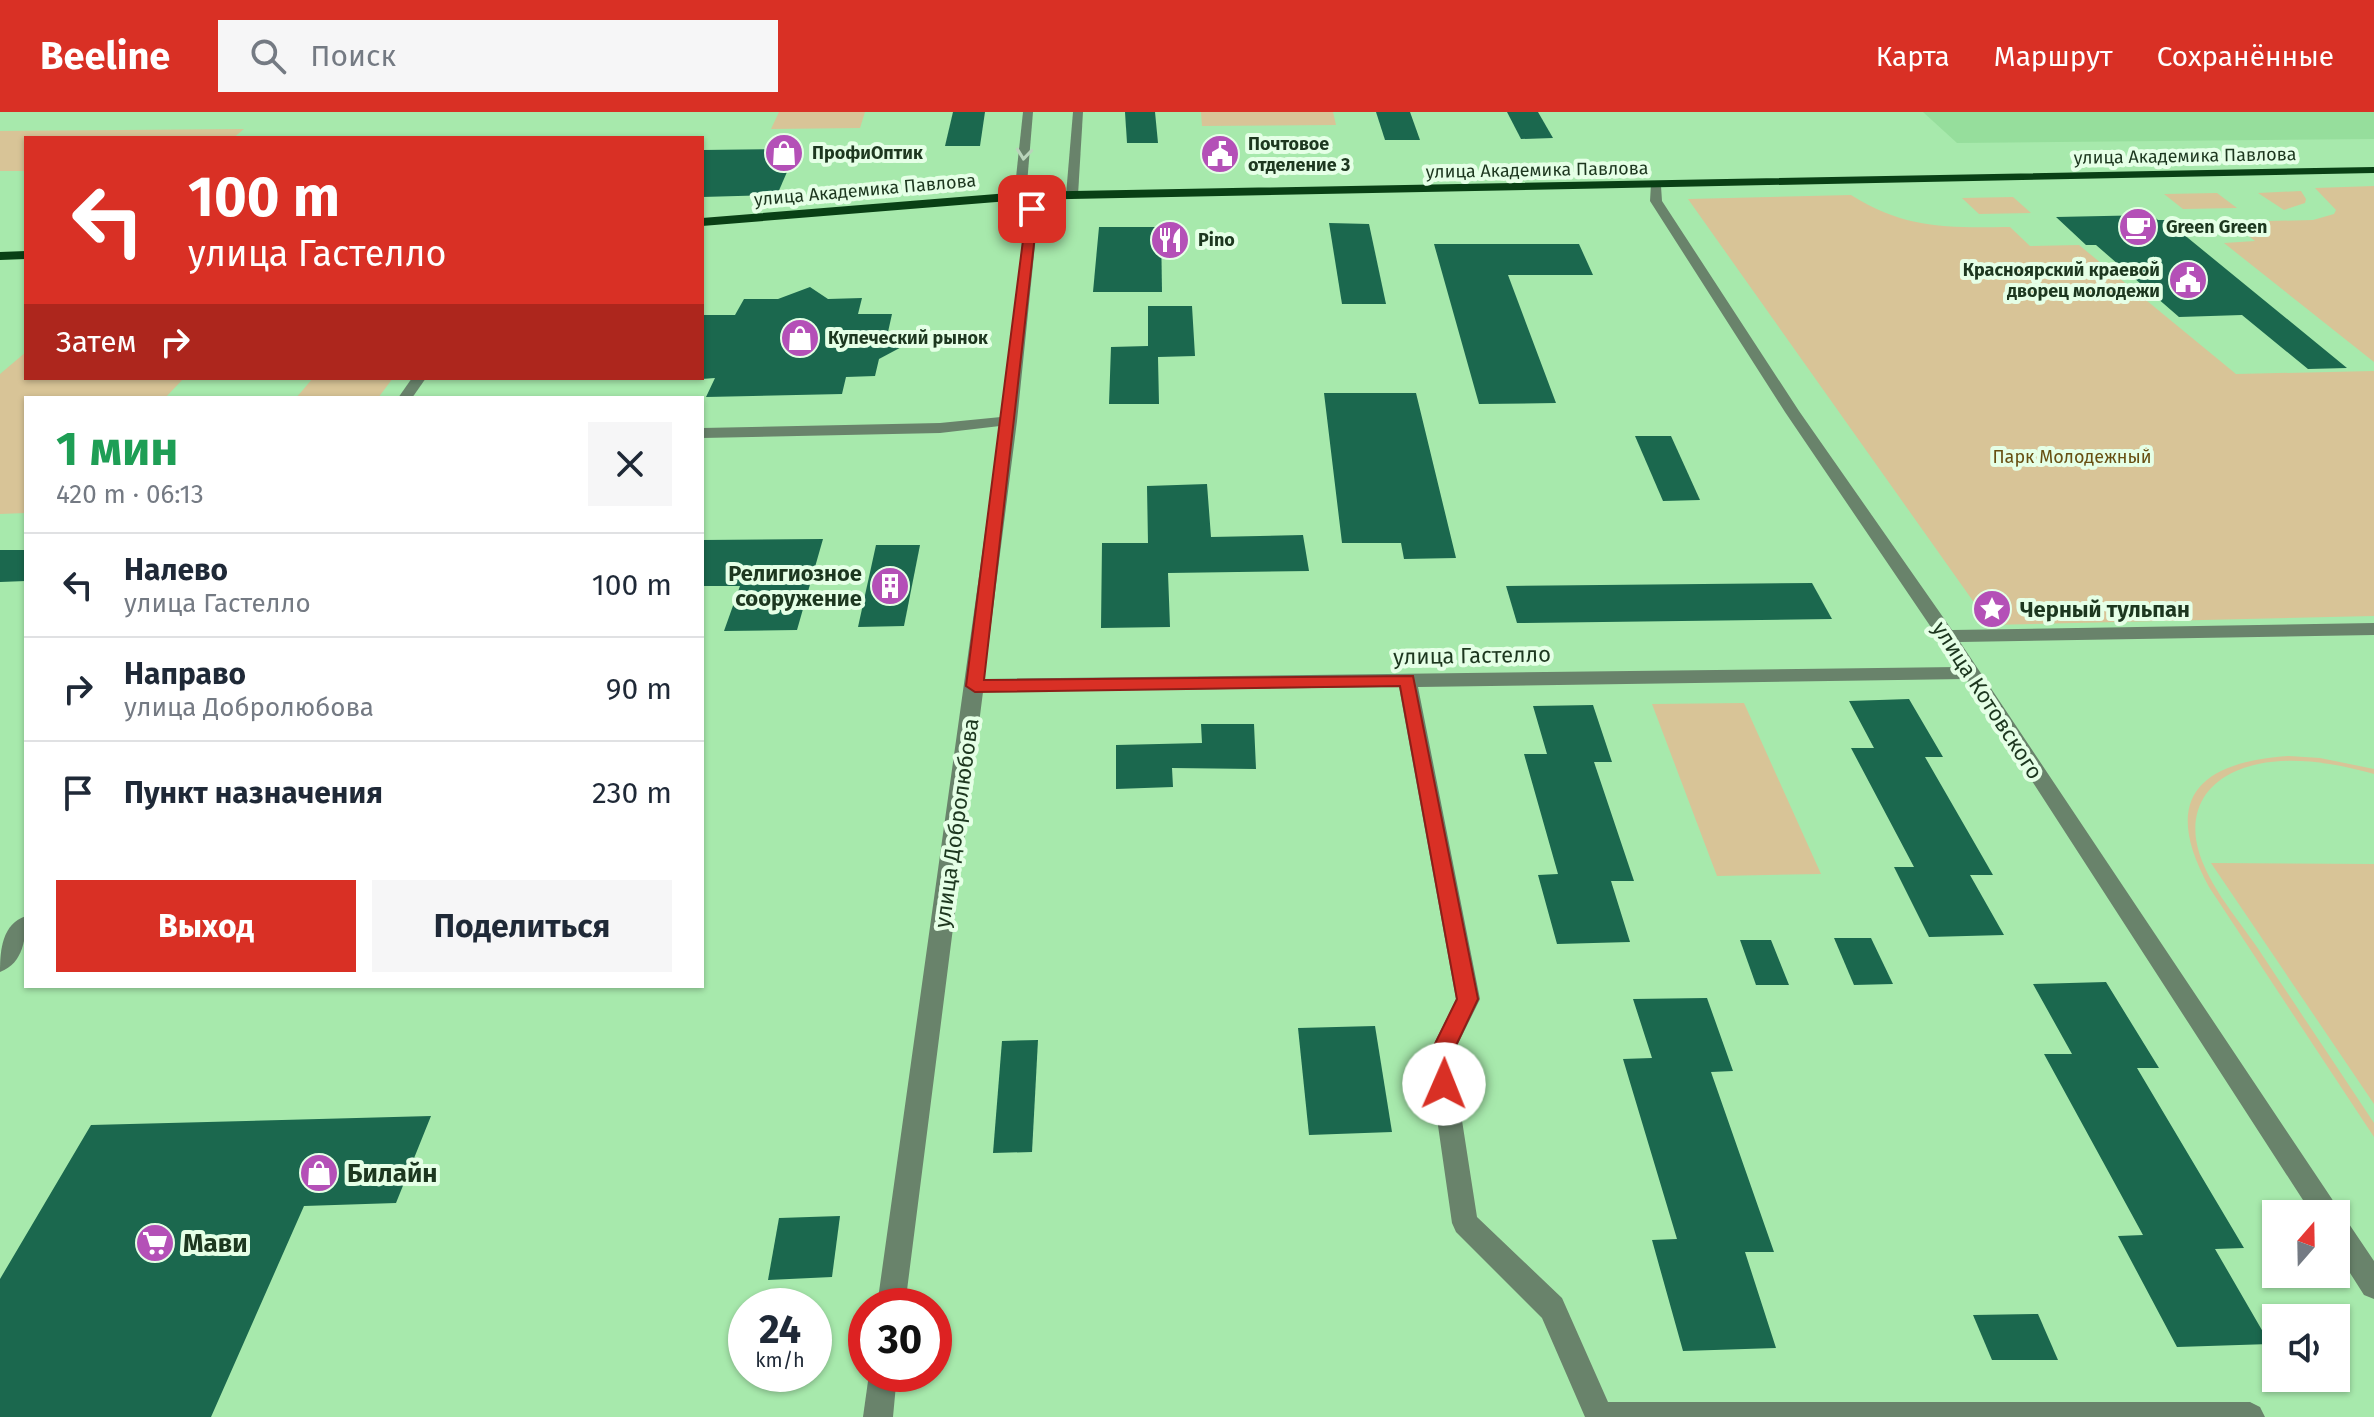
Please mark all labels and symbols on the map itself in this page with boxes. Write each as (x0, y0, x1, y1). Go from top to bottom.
shop icon: ПрофиОптик (763, 132, 805, 174)
public building icon: Почтовое отделение 3 (1199, 133, 1241, 175)
place label: Почтовое отделение 3 (1248, 133, 1350, 176)
place label: ПрофиОптик (812, 142, 923, 164)
street label: улица Академика Павлова (2073, 143, 2297, 169)
one-way arrow (1015, 148, 1032, 161)
street label: улица Академика Павлова (1425, 157, 1649, 183)
street label: улица Академика Павлова (753, 169, 977, 211)
pin (998, 175, 1066, 243)
cafe icon: Green Green (2117, 206, 2159, 248)
place label: Green Green (2166, 216, 2267, 238)
restaurant icon: Pino (1149, 219, 1191, 261)
place label: Pino (1198, 229, 1235, 251)
place label: Красноярский краевой дворец молодежи (1963, 259, 2160, 302)
public building icon: Красноярский краевой дворец молодежи (2167, 259, 2209, 301)
shop icon: Купеческий рынок (779, 317, 821, 359)
place label: Купеческий рынок (828, 327, 988, 349)
park label: Парк Молодежный (1992, 446, 2152, 468)
place label: Религиозное сооружение (728, 560, 862, 612)
building icon: Религиозное сооружение (869, 565, 911, 607)
place icon: Черный тульпан (1971, 588, 2013, 630)
place label: Черный тульпан (2020, 596, 2190, 623)
street label: улица Котовского (1926, 616, 2049, 784)
street label: улица Гастелло (1393, 641, 1551, 670)
street label: улица Добролюбова (928, 716, 985, 930)
position arrow (1402, 1042, 1486, 1126)
shop icon: Билайн (298, 1152, 340, 1194)
place label: Билайн (347, 1158, 438, 1189)
north arrow (2262, 1200, 2350, 1288)
supermarket icon: Мави (134, 1222, 176, 1264)
place label: Мави (183, 1228, 248, 1259)
speed limit sign: 30 (848, 1288, 952, 1392)

